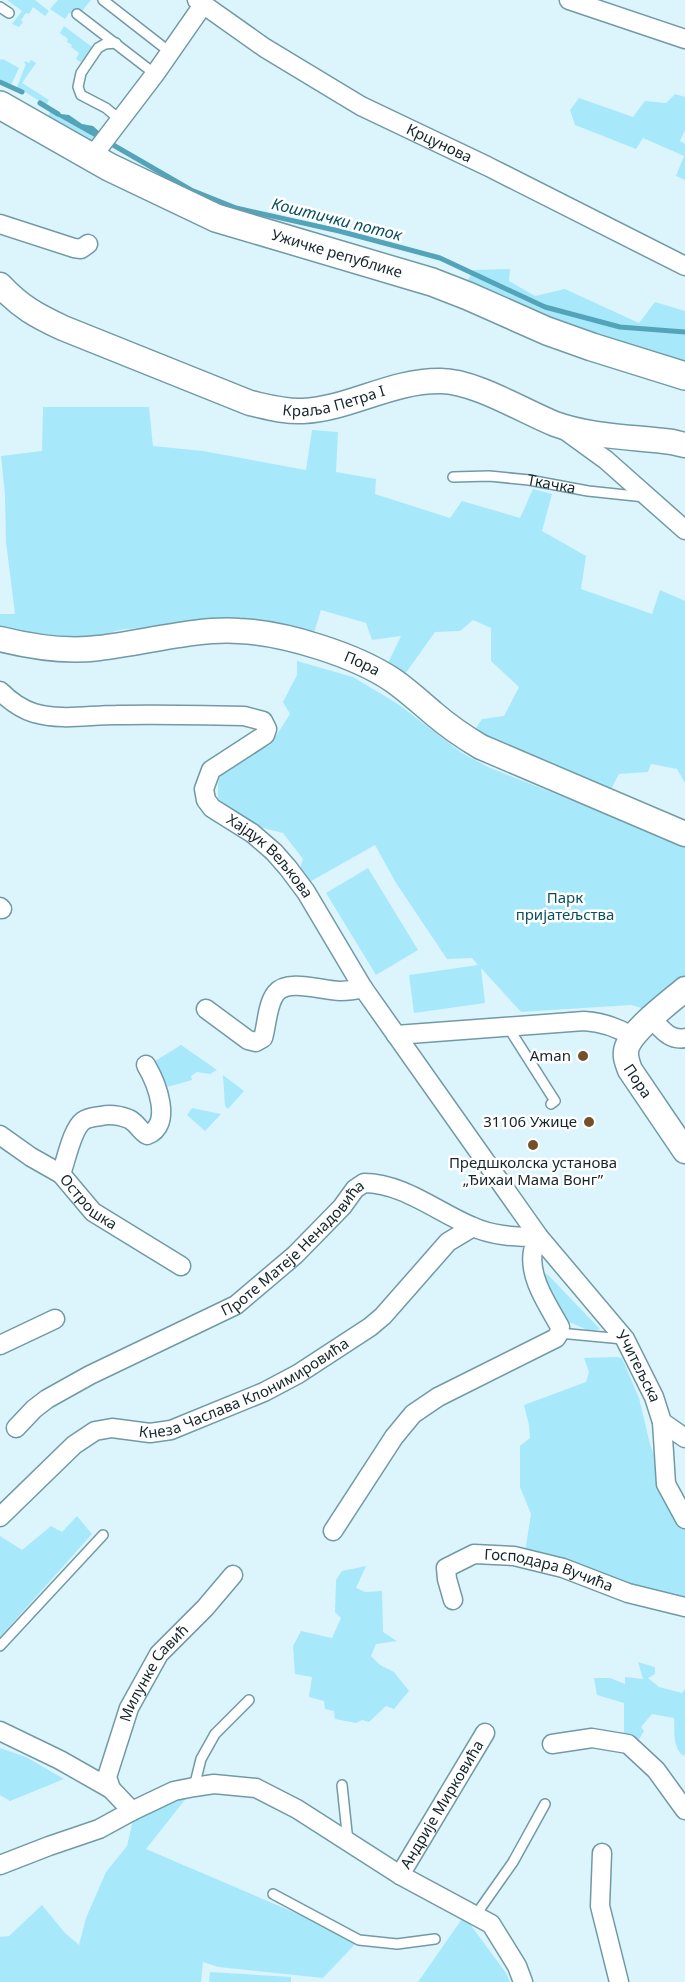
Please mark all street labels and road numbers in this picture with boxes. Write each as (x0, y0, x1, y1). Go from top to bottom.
street label: Крцунова (404, 118, 476, 166)
street label: Ужичке републике (269, 224, 405, 282)
street label: Краља Петра I (282, 380, 387, 420)
street label: Ткачка (526, 469, 577, 497)
street label: Пора (341, 646, 384, 680)
street label: Хајдук Вељкова (223, 809, 318, 901)
street label: Пора (620, 1060, 657, 1102)
street label: Острошка (56, 1169, 121, 1234)
street label: Проте Матеје Ненадовића (217, 1175, 368, 1320)
street label: Учитељска (612, 1325, 666, 1404)
street label: Кнеза Часлава Клонимировића (138, 1333, 352, 1442)
street label: Господара Вучића (484, 1544, 616, 1595)
street label: Милунке Савић (114, 1619, 192, 1724)
street label: Андрије Мирковића (395, 1736, 487, 1872)

